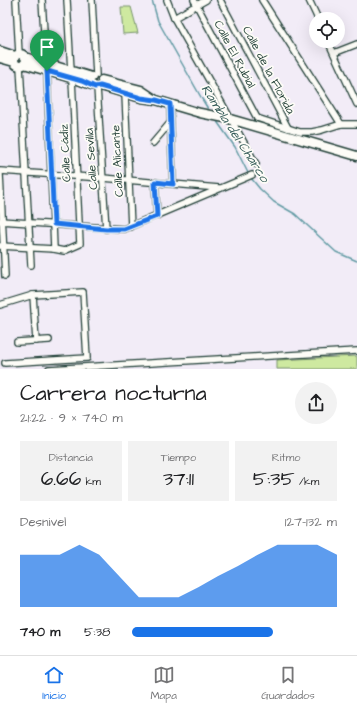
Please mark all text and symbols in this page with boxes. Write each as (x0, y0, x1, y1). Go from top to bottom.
map controls (309, 12, 345, 48)
button: locate (309, 12, 345, 48)
street label: Calle El Rubial (210, 17, 260, 91)
street label: Calle de la Florida (238, 23, 299, 117)
pin (30, 30, 64, 71)
icon: arrive (36, 36, 58, 58)
water label: Rambla del Charco (197, 81, 274, 187)
street label: Calle Cádiz (55, 123, 76, 182)
street label: Calle Alicante (107, 124, 128, 197)
street label: Calle Sevilla (81, 128, 102, 190)
text: Carrera nocturna (20, 378, 207, 409)
button: share (295, 382, 337, 424)
text: 21:22 · 9 × 740 m (20, 409, 123, 427)
text: Distancia (49, 450, 93, 465)
text: Tiempo (161, 450, 196, 465)
text: Ritmo (272, 450, 301, 465)
text: 6.66 (41, 465, 81, 493)
text: 37:11 (163, 465, 194, 493)
text: 5:35 (253, 465, 295, 493)
text: km (81, 474, 101, 489)
text: /km (295, 474, 319, 489)
text: Desnivel (20, 513, 66, 531)
text: 127–132 m (285, 513, 337, 531)
text: 740 m (20, 623, 60, 641)
text: 5:38 (84, 623, 110, 641)
tab: Inicio (42, 664, 66, 703)
tab: Mapa (150, 664, 177, 703)
tab: Guardados (261, 664, 315, 703)

